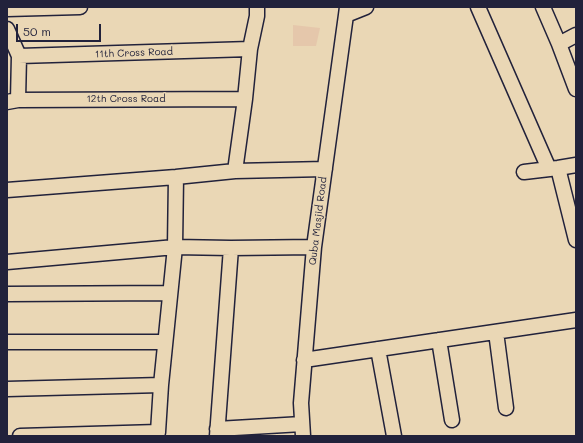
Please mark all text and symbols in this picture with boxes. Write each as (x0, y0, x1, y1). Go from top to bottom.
scale bar (18, 16, 103, 42)
text: 50 m (23, 23, 51, 39)
street label: 11th Cross Road (95, 46, 173, 60)
street label: 12th Cross Road (86, 93, 166, 105)
street label: Quba Masjid Road (307, 176, 329, 266)

